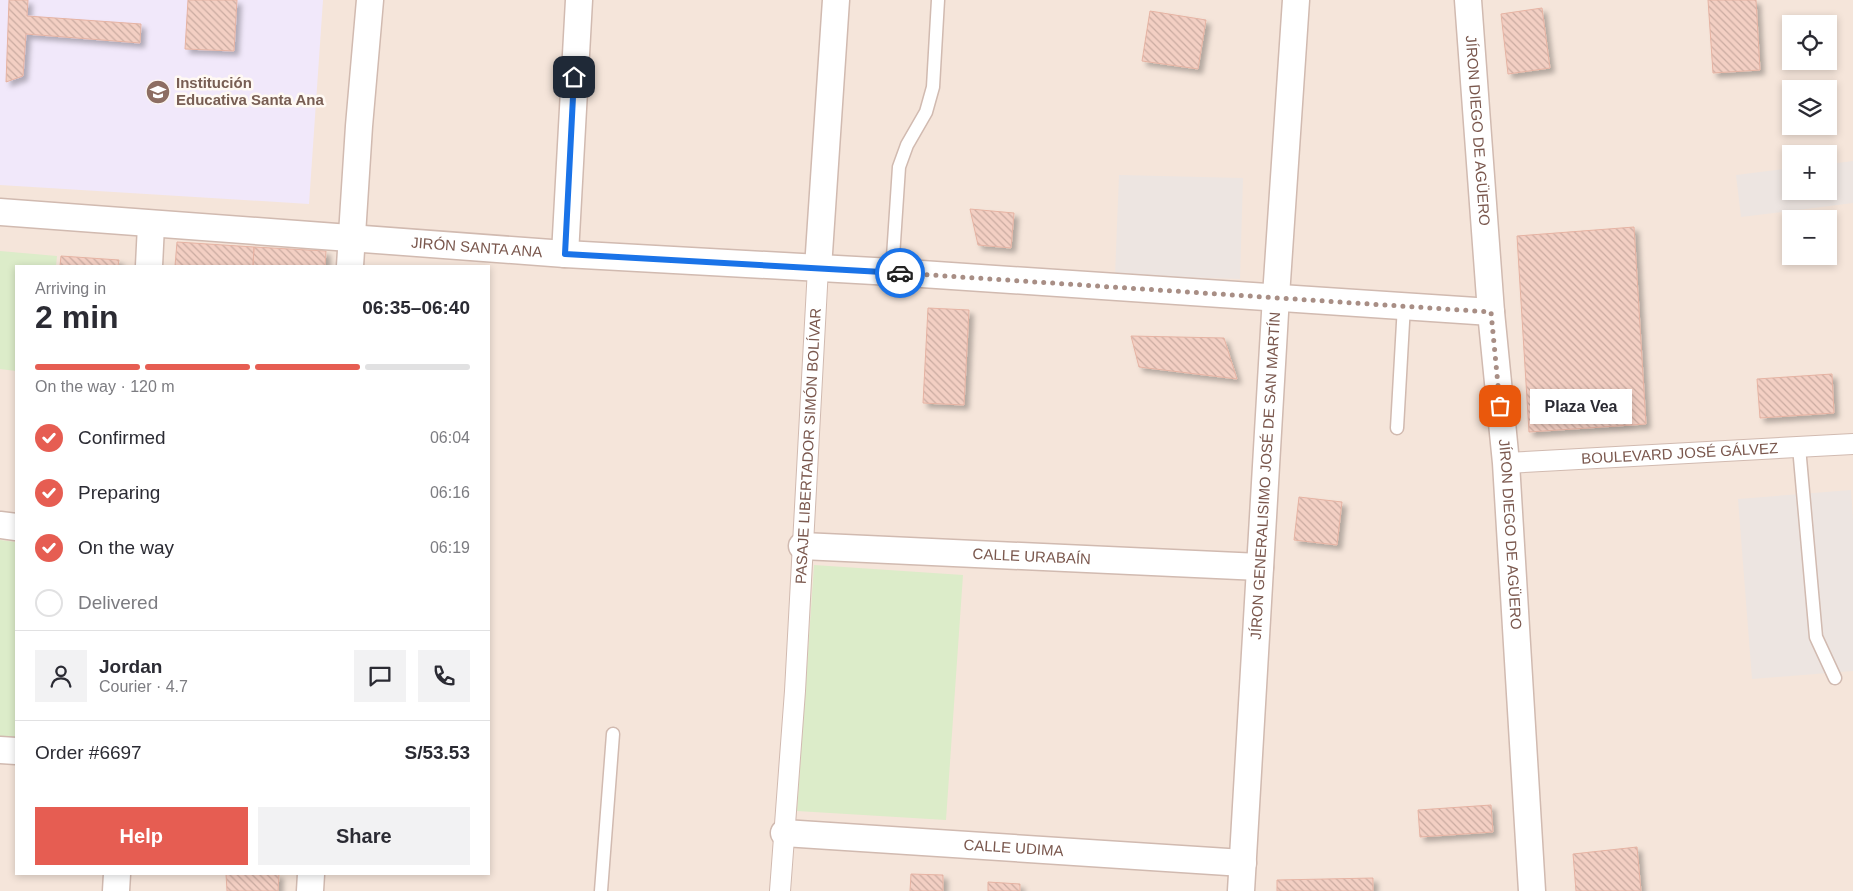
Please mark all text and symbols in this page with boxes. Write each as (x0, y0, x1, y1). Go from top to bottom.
map controls (1782, 15, 1837, 265)
button: locate (1782, 15, 1837, 70)
street label: JÍRON DIEGO DE AGÜERO (1463, 35, 1494, 226)
pin (553, 56, 595, 98)
icon: home (560, 63, 588, 91)
place label: Institución Educativa Santa Ana (176, 74, 324, 108)
school or university icon: Institución Educativa Santa Ana (145, 79, 171, 105)
button: layers (1782, 80, 1837, 135)
button: + (1782, 145, 1837, 200)
button: − (1782, 210, 1837, 265)
street label: JIRÓN SANTA ANA (410, 234, 543, 260)
courier (875, 248, 925, 298)
icon: car (886, 259, 914, 287)
text: Arriving in (35, 280, 106, 297)
text: 06:35–06:40 (362, 297, 470, 318)
text: 2 min (35, 299, 119, 335)
street label: PASAJE LIBERTADOR SIMÓN BOLÍVAR (792, 307, 824, 585)
street label: JÍRON GENERALISIMO JOSÉ DE SAN MARTÍN (1247, 311, 1283, 640)
text: On the way · 120 m (35, 378, 175, 395)
pin (1479, 385, 1521, 427)
callout: Plaza Vea (1530, 388, 1632, 424)
icon: bag (1486, 392, 1514, 420)
text: Plaza Vea (1545, 398, 1617, 415)
icon: check (35, 424, 63, 452)
text: Confirmed (78, 427, 166, 448)
text: 06:04 (430, 429, 470, 446)
street label: JÍRON DIEGO DE AGÜERO (1496, 438, 1525, 630)
street label: BOULEVARD JOSÉ GÁLVEZ (1581, 439, 1779, 467)
icon: check (35, 479, 63, 507)
text: Preparing (78, 482, 160, 503)
text: 06:16 (430, 484, 470, 501)
icon: check (35, 534, 63, 562)
text: On the way (78, 537, 174, 558)
text: 06:19 (430, 539, 470, 556)
street label: CALLE URABAÍN (972, 545, 1091, 567)
text: Delivered (78, 592, 158, 613)
button: person (35, 650, 87, 702)
button: chat (354, 650, 406, 702)
button: phone (418, 650, 470, 702)
text: Jordan (99, 656, 162, 677)
text: Courier · 4.7 (99, 678, 188, 695)
text: Order #6697 (35, 742, 142, 763)
text: S/53.53 (405, 742, 470, 763)
button: Help (35, 807, 248, 865)
button: Share (258, 807, 470, 865)
street label: CALLE UDIMA (963, 836, 1064, 859)

